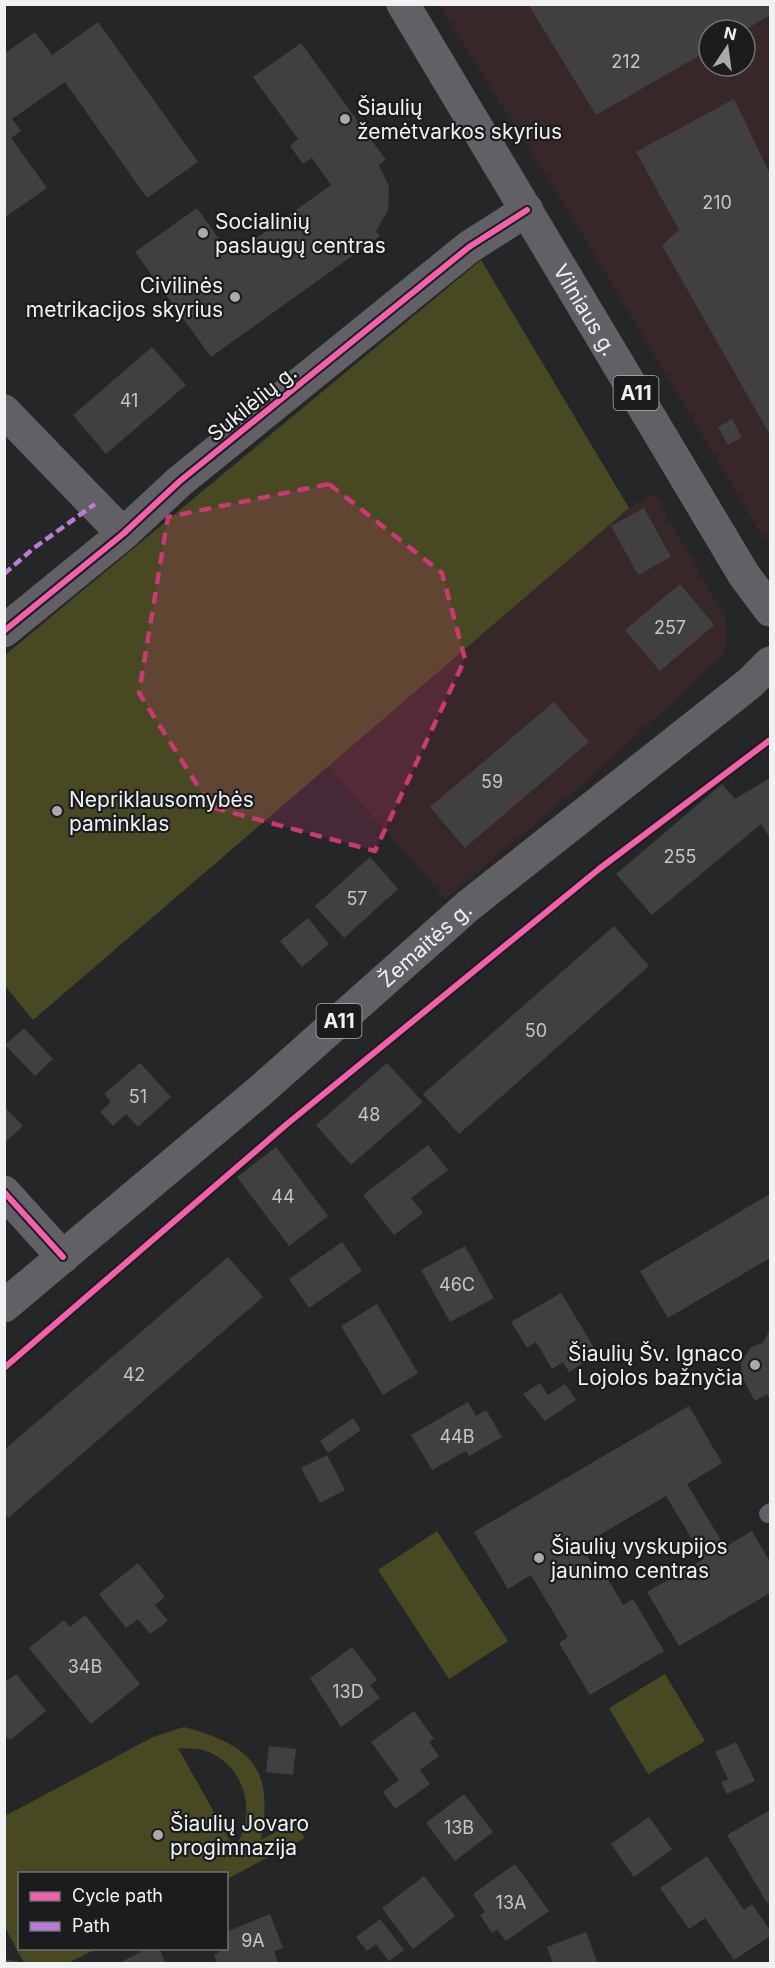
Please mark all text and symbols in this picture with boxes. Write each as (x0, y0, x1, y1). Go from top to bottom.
north arrow (697, 18, 757, 78)
text: N (722, 22, 739, 45)
house number: 212 (611, 51, 641, 72)
place label: Šiaulių žemėtvarkos skyrius (357, 95, 562, 144)
marker: Šiaulių žemėtvarkos skyrius (338, 112, 352, 126)
house number: 210 (702, 192, 732, 213)
place label: Socialinių paslaugų centras (215, 209, 386, 258)
marker: Socialinių paslaugų centras (196, 226, 210, 240)
street label: Vilniaus g. (549, 259, 623, 360)
place label: Civilinės metrikacijos skyrius (26, 273, 223, 322)
marker: Civilinės metrikacijos skyrius (228, 290, 242, 304)
street label: Sukilėlių g. (202, 360, 302, 446)
road number: A11 (614, 376, 658, 410)
house number: 41 (120, 390, 138, 411)
house number: 257 (654, 617, 686, 638)
house number: 59 (481, 771, 503, 792)
place label: Nepriklausomybės paminklas (69, 787, 254, 836)
marker: Nepriklausomybės paminklas (50, 804, 64, 818)
house number: 255 (664, 846, 696, 867)
house number: 57 (346, 888, 368, 909)
street label: Žemaitės g. (373, 897, 476, 992)
road number: A11 (316, 1004, 362, 1038)
house number: 50 (525, 1020, 547, 1041)
house number: 51 (129, 1086, 147, 1107)
house number: 48 (358, 1104, 380, 1125)
house number: 44 (271, 1186, 295, 1207)
house number: 46C (439, 1274, 475, 1295)
place label: Šiaulių Šv. Ignaco Lojolos bažnyčia (568, 1341, 743, 1390)
marker: Šiaulių Šv. Ignaco Lojolos bažnyčia (748, 1358, 762, 1372)
house number: 42 (123, 1364, 145, 1385)
house number: 44B (439, 1426, 475, 1447)
place label: Šiaulių vyskupijos jaunimo centras (550, 1534, 728, 1583)
marker: Šiaulių vyskupijos jaunimo centras (532, 1551, 546, 1565)
house number: 34B (68, 1656, 102, 1677)
house number: 13D (332, 1681, 364, 1702)
place label: Šiaulių Jovaro progimnazija (170, 1811, 309, 1860)
house number: 13B (444, 1817, 474, 1838)
marker: Šiaulių Jovaro progimnazija (151, 1828, 165, 1842)
legend (18, 1872, 228, 1950)
text: Cycle path (72, 1885, 163, 1906)
house number: 13A (496, 1892, 526, 1913)
text: Path (72, 1915, 110, 1936)
house number: 9A (241, 1930, 265, 1951)

